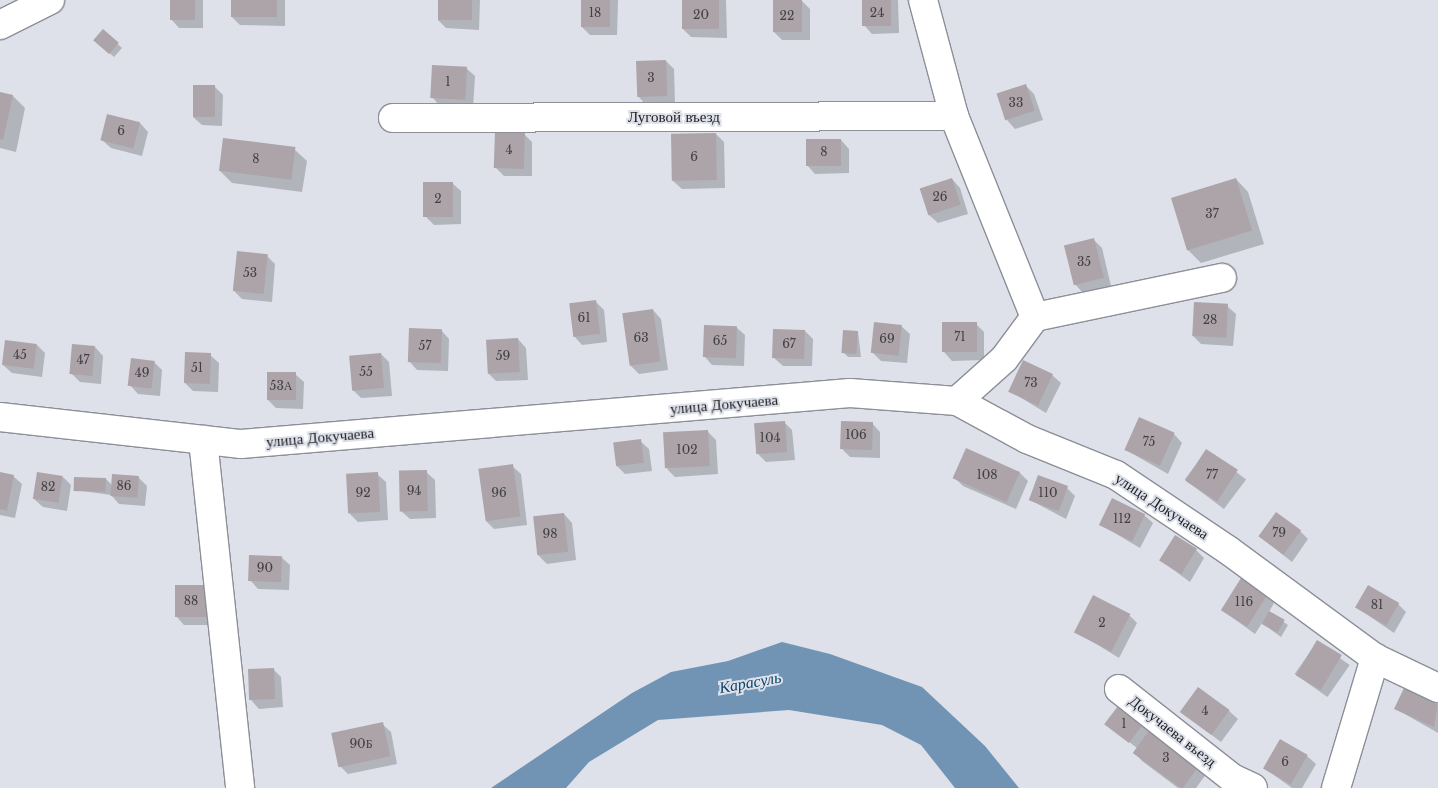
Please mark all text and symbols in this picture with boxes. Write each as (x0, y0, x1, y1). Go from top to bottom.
house number: 18 (589, 6, 601, 20)
house number: 24 (870, 6, 884, 20)
house number: 20 (693, 8, 709, 22)
house number: 22 (780, 9, 794, 23)
house number: 3 (647, 71, 655, 85)
house number: 1 (445, 75, 451, 89)
house number: 33 (1009, 96, 1023, 110)
street label: Луговой въезд (628, 108, 720, 126)
house number: 6 (117, 124, 125, 138)
house number: 4 (505, 143, 513, 157)
house number: 8 (820, 145, 828, 159)
house number: 6 (690, 150, 698, 164)
house number: 8 (252, 152, 260, 166)
house number: 26 (932, 190, 948, 204)
house number: 2 (434, 192, 442, 206)
house number: 37 (1205, 207, 1219, 221)
house number: 35 (1077, 255, 1091, 269)
house number: 53 (243, 266, 257, 280)
house number: 61 (577, 311, 591, 325)
house number: 28 (1203, 313, 1217, 327)
house number: 71 (954, 330, 966, 344)
house number: 63 (633, 331, 649, 345)
house number: 69 (879, 332, 895, 346)
house number: 65 (713, 334, 727, 348)
house number: 67 (782, 337, 796, 351)
house number: 57 (419, 339, 431, 353)
house number: 45 (13, 348, 27, 362)
house number: 59 (496, 349, 510, 363)
house number: 47 (76, 353, 90, 367)
house number: 51 (191, 361, 203, 375)
house number: 55 (359, 365, 373, 379)
house number: 49 (135, 366, 149, 380)
house number: 73 (1024, 376, 1038, 390)
house number: 53А (270, 379, 292, 393)
street label: улица Докучаева (669, 390, 779, 418)
street label: улица Докучаева (265, 423, 375, 451)
house number: 106 (845, 428, 867, 442)
house number: 104 (760, 431, 780, 445)
house number: 75 (1143, 435, 1155, 449)
house number: 102 (676, 443, 698, 457)
house number: 108 (976, 468, 998, 482)
house number: 77 (1206, 468, 1218, 482)
street label: улица Докучаева (1112, 469, 1212, 543)
house number: 86 (117, 479, 131, 493)
house number: 82 (41, 480, 55, 494)
house number: 94 (407, 484, 421, 498)
house number: 92 (355, 486, 371, 500)
house number: 96 (491, 486, 507, 500)
house number: 110 (1038, 486, 1058, 500)
house number: 112 (1113, 512, 1131, 526)
house number: 79 (1272, 526, 1286, 540)
house number: 98 (543, 527, 557, 541)
house number: 90 (257, 561, 273, 575)
house number: 88 (184, 594, 198, 608)
house number: 116 (1235, 595, 1253, 609)
house number: 81 (1371, 598, 1383, 612)
house number: 2 (1098, 616, 1106, 630)
water label: Карасуль (718, 667, 782, 697)
street label: Докучаева въезд (1126, 691, 1220, 771)
house number: 4 (1201, 704, 1209, 718)
house number: 1 (1121, 717, 1127, 731)
house number: 90Б (349, 737, 373, 751)
house number: 3 (1162, 751, 1170, 765)
house number: 6 (1281, 755, 1289, 769)

